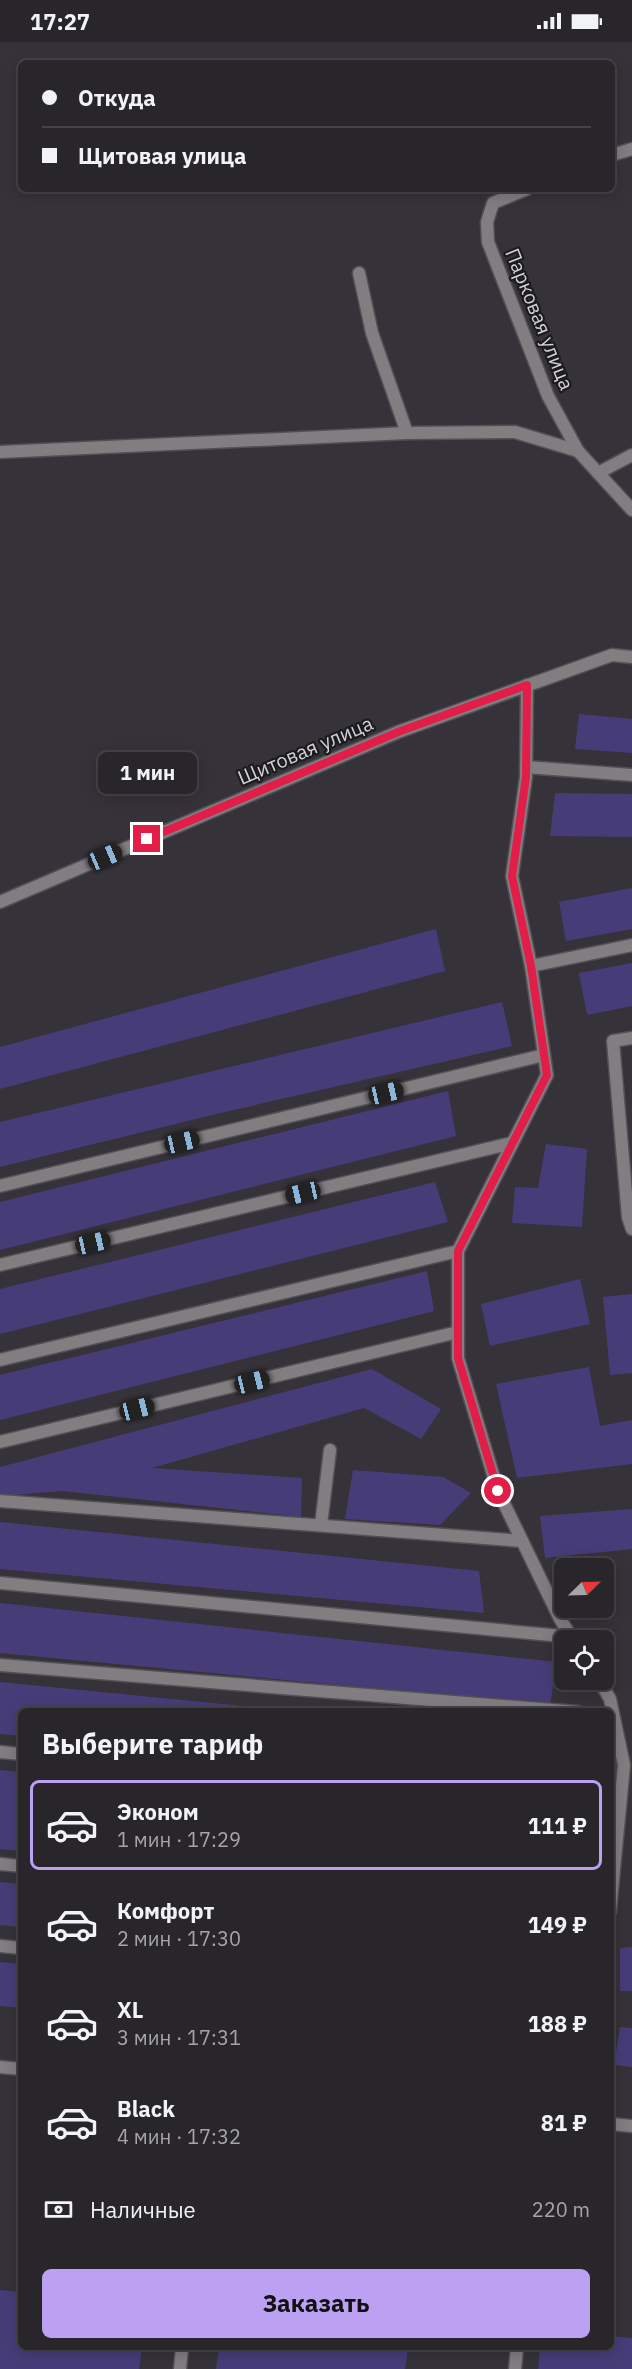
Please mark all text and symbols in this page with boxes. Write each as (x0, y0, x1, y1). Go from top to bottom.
text: 17:27 (30, 7, 90, 36)
text: Откуда (78, 83, 156, 112)
text: Щитовая улица (78, 141, 247, 170)
street label: Парковая улица (499, 244, 581, 394)
street label: Щитовая улица (233, 709, 377, 791)
callout: 1 мин (98, 752, 196, 794)
text: 1 мин (120, 759, 175, 786)
route end (133, 825, 160, 852)
car (85, 842, 125, 872)
car (366, 1080, 406, 1106)
car (162, 1129, 202, 1155)
car (283, 1180, 323, 1206)
car (73, 1230, 113, 1256)
car (232, 1369, 272, 1395)
car (117, 1396, 157, 1422)
route start (484, 1477, 511, 1504)
north arrow (554, 1558, 614, 1618)
map controls (554, 1558, 614, 1690)
button: locate (554, 1630, 614, 1690)
text: Выберите тариф (42, 1726, 263, 1761)
text: Эконом (117, 1797, 199, 1826)
icon: car (45, 1798, 99, 1852)
text: 111 ₽ (528, 1811, 587, 1840)
text: 1 мин · 17:29 (117, 1826, 241, 1853)
text: Комфорт (117, 1896, 214, 1925)
icon: car (45, 1897, 99, 1951)
text: 149 ₽ (528, 1910, 587, 1939)
text: 2 мин · 17:30 (117, 1925, 241, 1952)
text: XL (117, 1995, 143, 2024)
icon: car (45, 1996, 99, 2050)
text: 188 ₽ (528, 2009, 587, 2038)
text: 3 мин · 17:31 (117, 2024, 241, 2051)
text: Black (117, 2094, 175, 2123)
icon: car (45, 2095, 99, 2149)
text: 81 ₽ (541, 2108, 587, 2137)
text: 4 мин · 17:32 (117, 2123, 241, 2150)
icon: cash (42, 2193, 75, 2226)
text: Наличные (90, 2195, 196, 2224)
text: 220 m (532, 2196, 590, 2223)
button: Заказать (42, 2269, 590, 2338)

